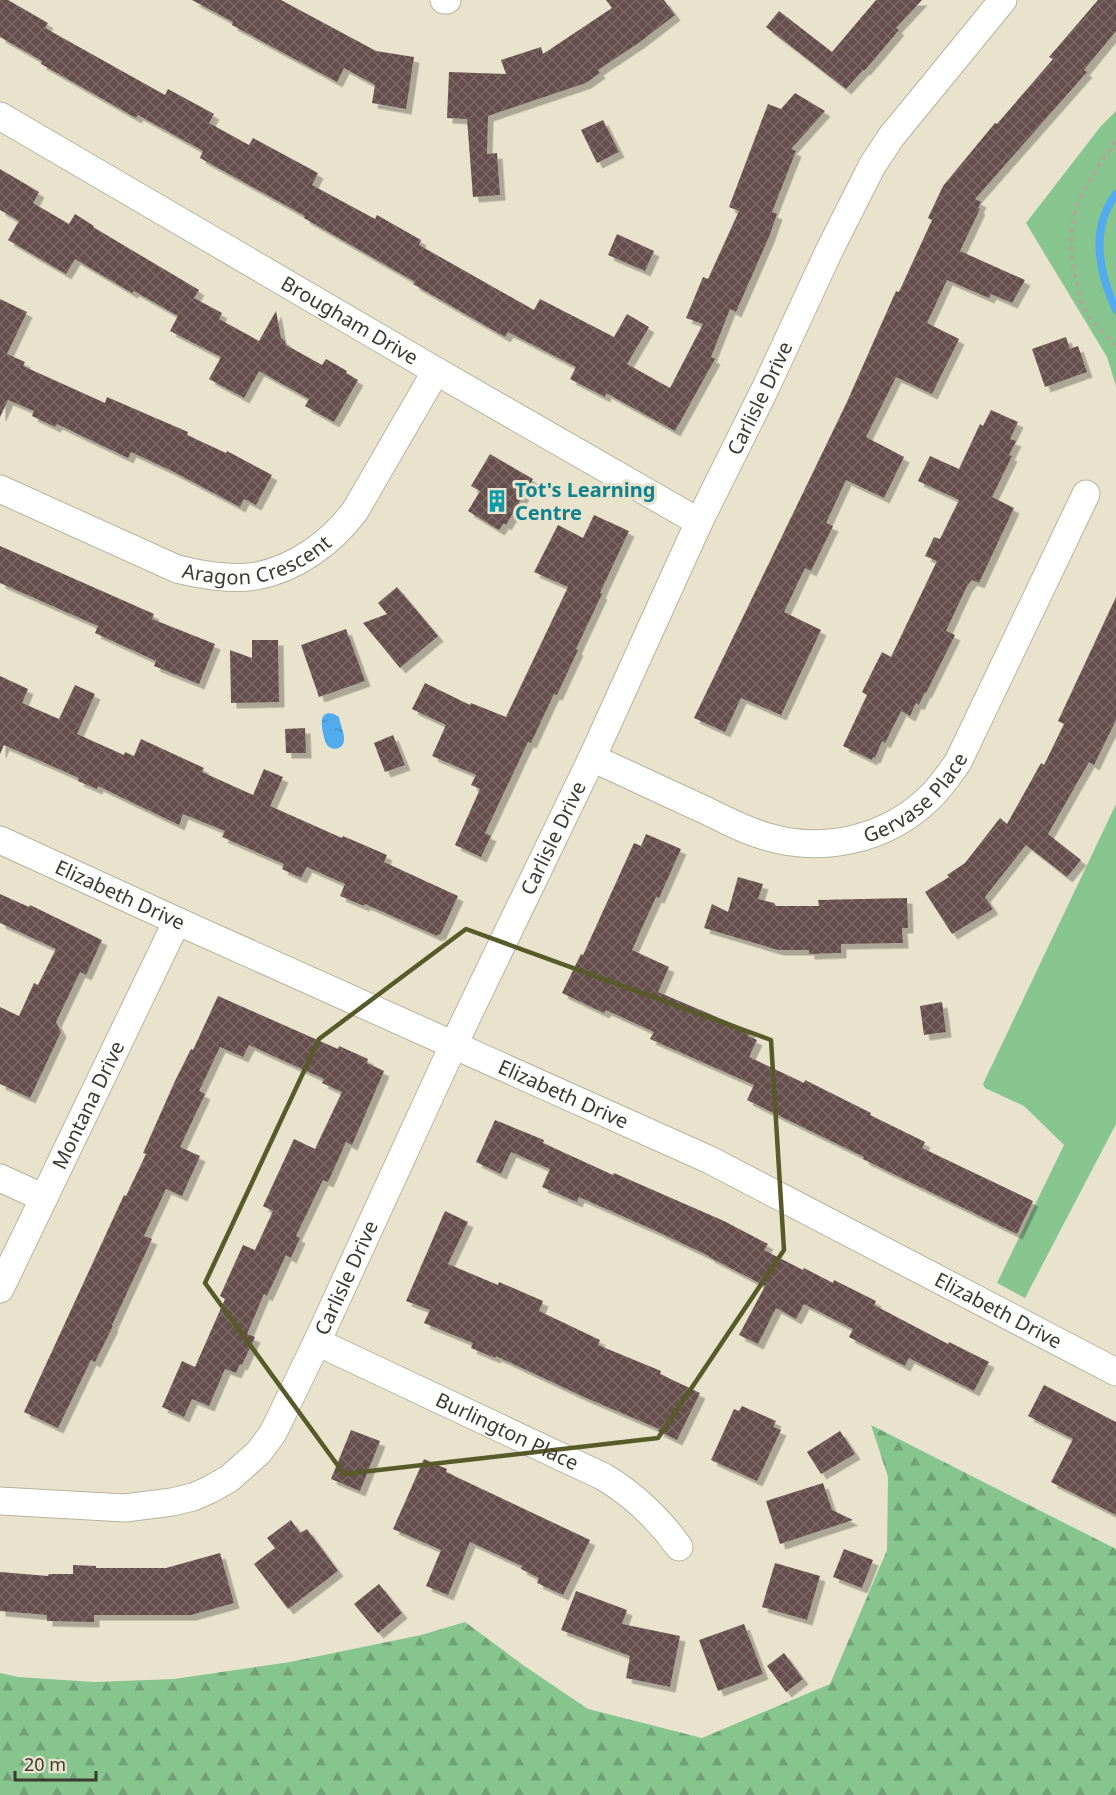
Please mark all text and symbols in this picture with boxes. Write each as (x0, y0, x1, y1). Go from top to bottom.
street label: Brougham Drive (276, 269, 423, 371)
street label: Carlisle Drive (720, 337, 798, 459)
place label: Tot's Learning Centre (515, 476, 655, 526)
building icon: Tot's Learning Centre (484, 488, 510, 514)
street label: Aragon Crescent (180, 529, 337, 591)
street label: Gervase Place (860, 748, 973, 849)
street label: Carlisle Drive (514, 777, 592, 899)
street label: Elizabeth Drive (51, 853, 189, 936)
street label: Montana Drive (46, 1036, 130, 1174)
street label: Elizabeth Drive (494, 1053, 633, 1135)
street label: Carlisle Drive (308, 1216, 384, 1339)
street label: Elizabeth Drive (930, 1266, 1067, 1354)
street label: Burlington Place (431, 1386, 583, 1476)
scale bar (15, 1744, 96, 1782)
text: 20 m (24, 1752, 66, 1776)

